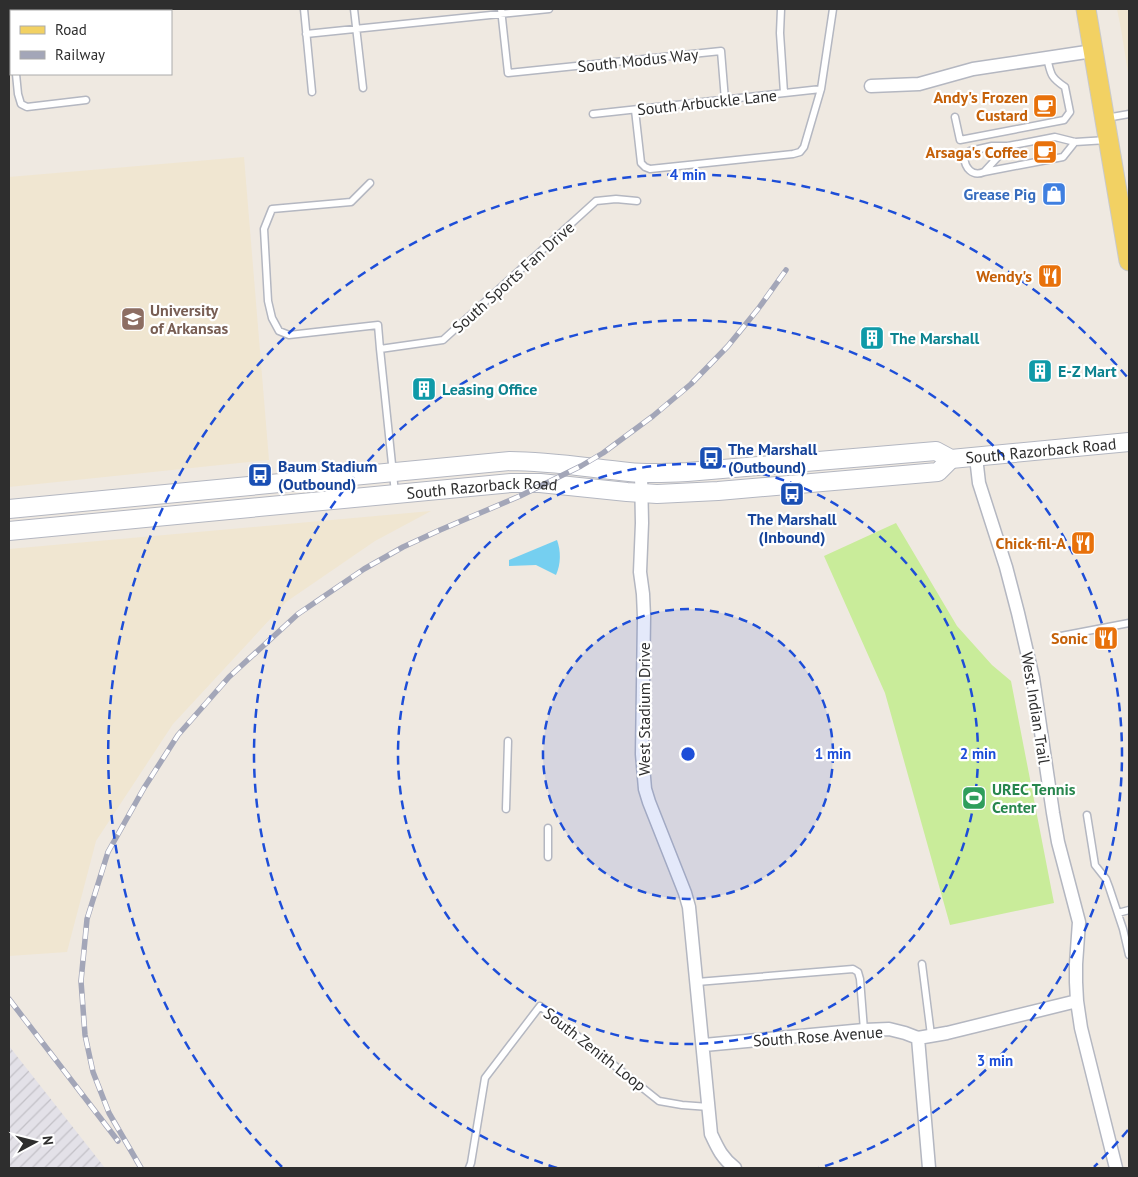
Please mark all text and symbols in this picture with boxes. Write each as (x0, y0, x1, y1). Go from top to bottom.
legend (10, 10, 172, 75)
text: Road (55, 20, 87, 39)
street label: South Modus Way (577, 44, 700, 76)
text: Railway (55, 45, 105, 64)
street label: South Arbuckle Lane (636, 85, 778, 119)
place label: Andy's Frozen Custard (933, 87, 1028, 125)
cafe icon: Andy's Frozen Custard (1032, 93, 1058, 119)
cafe icon: Arsaga's Coffee (1032, 139, 1058, 165)
place label: Arsaga's Coffee (926, 142, 1028, 162)
text: 4 min (670, 165, 706, 184)
shop icon: Grease Pig (1041, 181, 1067, 207)
place label: Grease Pig (964, 184, 1036, 204)
street label: South Sports Fan Drive (448, 217, 578, 337)
restaurant icon: Wendy's (1037, 263, 1063, 289)
place label: Wendy's (976, 266, 1032, 286)
place label: University of Arkansas (150, 300, 228, 338)
school or university icon: University of Arkansas (120, 306, 146, 332)
building icon: The Marshall (859, 325, 885, 351)
place label: The Marshall (890, 328, 979, 348)
building icon: E-Z Mart (1027, 358, 1053, 384)
place label: E-Z Mart (1058, 361, 1117, 381)
building icon: Leasing Office (411, 376, 437, 402)
place label: Leasing Office (442, 379, 537, 399)
street label: South Razorback Road (964, 433, 1117, 468)
place label: The Marshall (Outbound) (728, 439, 817, 477)
bus stop icon: The Marshall (Outbound) (698, 445, 724, 471)
place label: Baum Stadium (Outbound) (278, 456, 377, 494)
bus stop icon: Baum Stadium (Outbound) (247, 462, 273, 488)
street label: South Razorback Road (405, 473, 558, 503)
bus stop icon: The Marshall (Inbound) (779, 481, 805, 507)
place label: The Marshall (Inbound) (747, 509, 837, 547)
restaurant icon: Chick-fil-A (1070, 530, 1096, 556)
place label: Chick-fil-A (995, 533, 1066, 553)
restaurant icon: Sonic (1093, 625, 1119, 651)
place label: Sonic (1051, 628, 1088, 648)
street label: West Stadium Drive (634, 642, 654, 776)
street label: West Indian Trail (1017, 650, 1055, 766)
text: 1 min (815, 744, 851, 763)
text: 2 min (960, 744, 996, 763)
centre of rings (679, 745, 697, 763)
place label: UREC Tennis Center (992, 779, 1076, 817)
sports icon: UREC Tennis Center (961, 785, 987, 811)
street label: South Zenith Loop (540, 1003, 650, 1095)
street label: South Rose Avenue (752, 1021, 884, 1051)
text: 3 min (977, 1051, 1013, 1070)
north arrow (10, 1117, 60, 1167)
text: N (38, 1135, 57, 1146)

